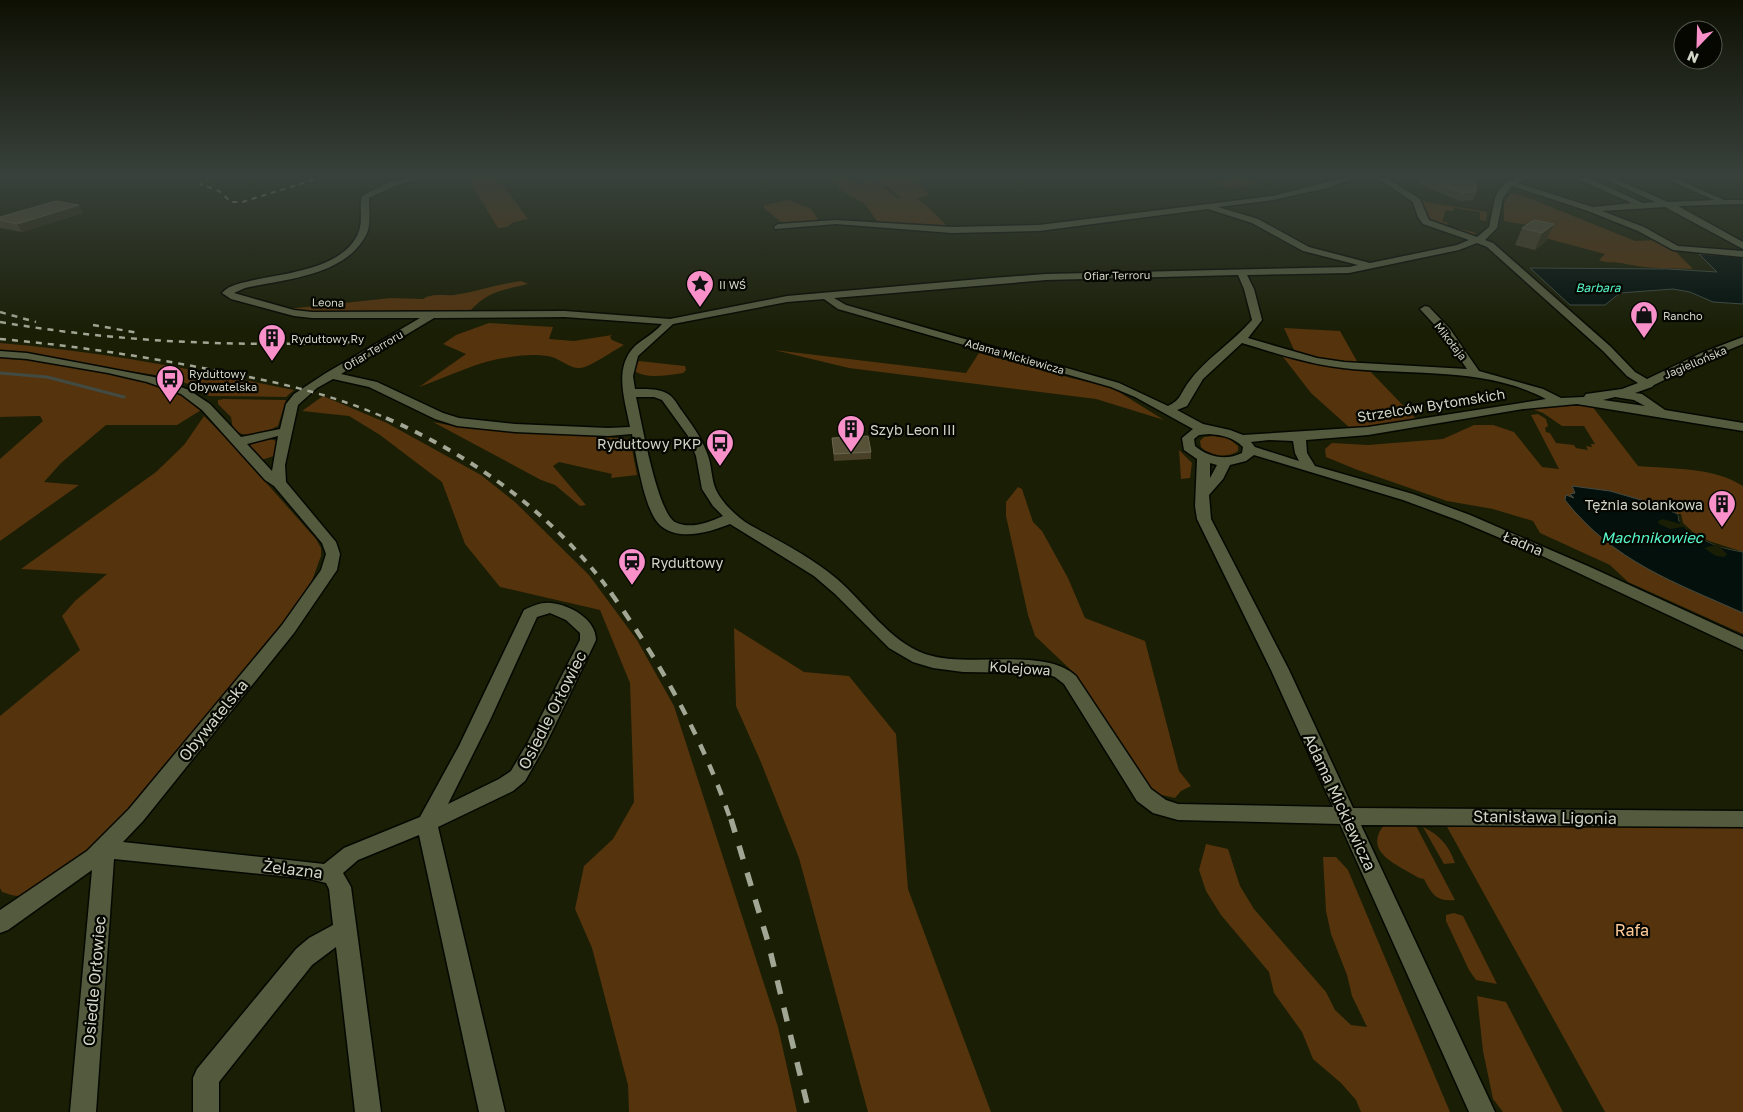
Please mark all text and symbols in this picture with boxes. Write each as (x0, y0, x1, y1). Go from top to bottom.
north arrow (1673, 20, 1723, 70)
text: N (1685, 48, 1701, 67)
street label: Ofiar Terroru (1084, 268, 1150, 282)
place icon: II WŚ (685, 269, 715, 308)
place label: II WŚ (719, 278, 746, 291)
water label: Barbara (1575, 280, 1622, 295)
street label: Leona (312, 295, 344, 309)
shop icon: Rancho (1629, 300, 1659, 339)
place label: Rancho (1663, 309, 1703, 322)
street label: Mikołaja (1432, 320, 1470, 362)
building icon: Rydułtowy Ry (257, 323, 287, 362)
street label: Ofiar Terroru (341, 327, 405, 373)
place label: Rydułtowy Ry (291, 332, 364, 345)
street label: Adama Mickiewicza (964, 336, 1066, 376)
street label: Jagiellońska (1662, 343, 1728, 381)
bus stop icon: Rydułtowy Obywatelska (155, 364, 185, 403)
place label: Rydułtowy Obywatelska (189, 367, 257, 393)
street label: Strzelców Bytomskich (1356, 385, 1506, 425)
building icon: Szyb Leon III (836, 414, 866, 453)
place label: Szyb Leon III (870, 421, 956, 438)
bus stop icon: Rydułtowy PKP (705, 428, 735, 467)
place label: Rydułtowy PKP (597, 435, 701, 452)
building icon: Tężnia solankowa (1707, 489, 1737, 528)
place label: Tężnia solankowa (1585, 496, 1703, 513)
street label: Ładna (1501, 527, 1545, 559)
water label: Machnikowiec (1601, 528, 1704, 546)
station icon: Rydułtowy (617, 547, 647, 586)
place label: Rydułtowy (651, 554, 724, 571)
street label: Osiedle Orłowiec (514, 647, 591, 773)
street label: Kolejowa (989, 657, 1051, 679)
street label: Obywatelska (174, 675, 252, 765)
street label: Adama Mickiewicza (1299, 730, 1381, 874)
street label: Stanisława Ligonia (1473, 806, 1617, 828)
street label: Żelazna (262, 855, 324, 883)
street label: Osiedle Orłowiec (78, 915, 110, 1047)
park label: Rafa (1615, 920, 1649, 940)

